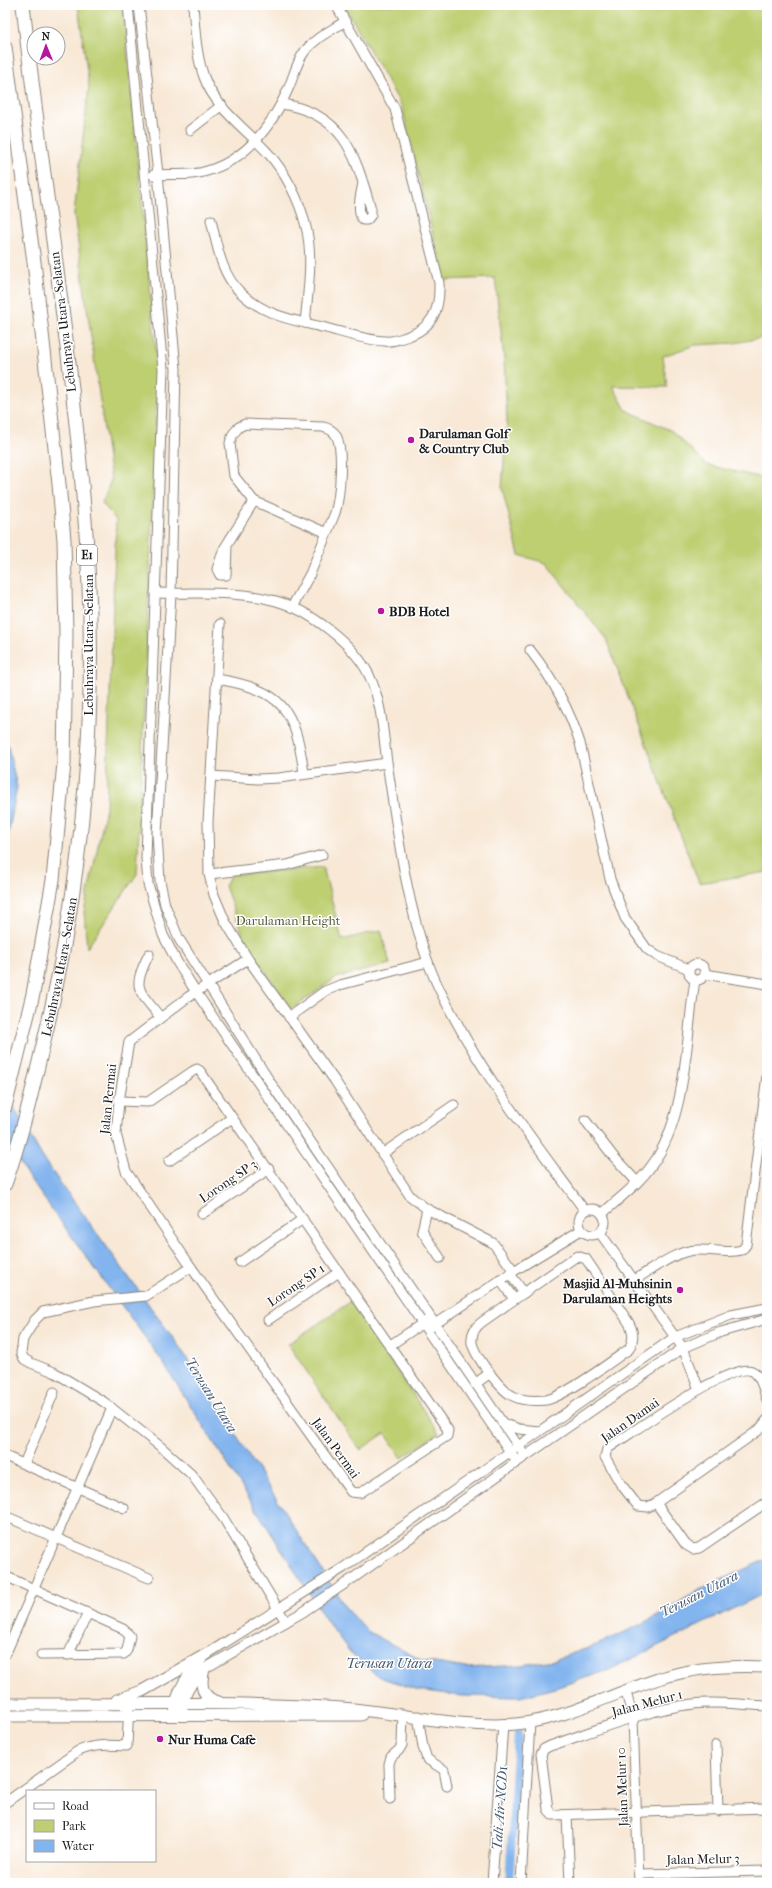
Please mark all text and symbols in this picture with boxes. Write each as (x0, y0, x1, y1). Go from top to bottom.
north arrow (26, 26, 66, 66)
text: N (42, 30, 51, 43)
street label: Lebuhraya Utara–Selatan (47, 250, 79, 393)
place label: Darulaman Golf & Country Club (419, 426, 511, 457)
marker: Darulaman Golf & Country Club (406, 435, 416, 445)
road number: E1 (77, 545, 97, 565)
street label: Lebuhraya Utara–Selatan (81, 574, 96, 716)
place label: BDB Hotel (389, 604, 450, 619)
marker: BDB Hotel (376, 606, 386, 616)
street label: Lebuhraya Utara–Selatan (38, 896, 79, 1038)
park label: Darulaman Height (236, 913, 341, 928)
street label: Jalan Permai (97, 1063, 119, 1136)
street label: Lorong SP 3 (196, 1156, 260, 1206)
street label: Lorong SP 1 (265, 1260, 327, 1310)
place label: Masjid Al-Muhsinin Darulaman Heights (562, 1276, 672, 1307)
marker: Masjid Al-Muhsinin Darulaman Heights (675, 1285, 685, 1295)
water label: Terusan Utara (181, 1354, 241, 1436)
street label: Jalan Damai (597, 1395, 662, 1446)
street label: Jalan Permai (309, 1414, 363, 1481)
water label: Terusan Utara (657, 1567, 741, 1621)
water label: Terusan Utara (346, 1655, 432, 1672)
street label: Jalan Melur 1 (609, 1686, 684, 1720)
place label: Nur Huma Cafe (168, 1732, 256, 1747)
marker: Nur Huma Cafe (155, 1734, 165, 1744)
street label: Jalan Melur 10 (613, 1747, 631, 1828)
water label: Tali Air NCD1 (489, 1765, 511, 1851)
legend (26, 1790, 156, 1862)
text: Road (62, 1799, 89, 1813)
text: Park (62, 1819, 87, 1833)
text: Water (61, 1839, 95, 1853)
street label: Jalan Melur 3 (665, 1851, 740, 1867)

